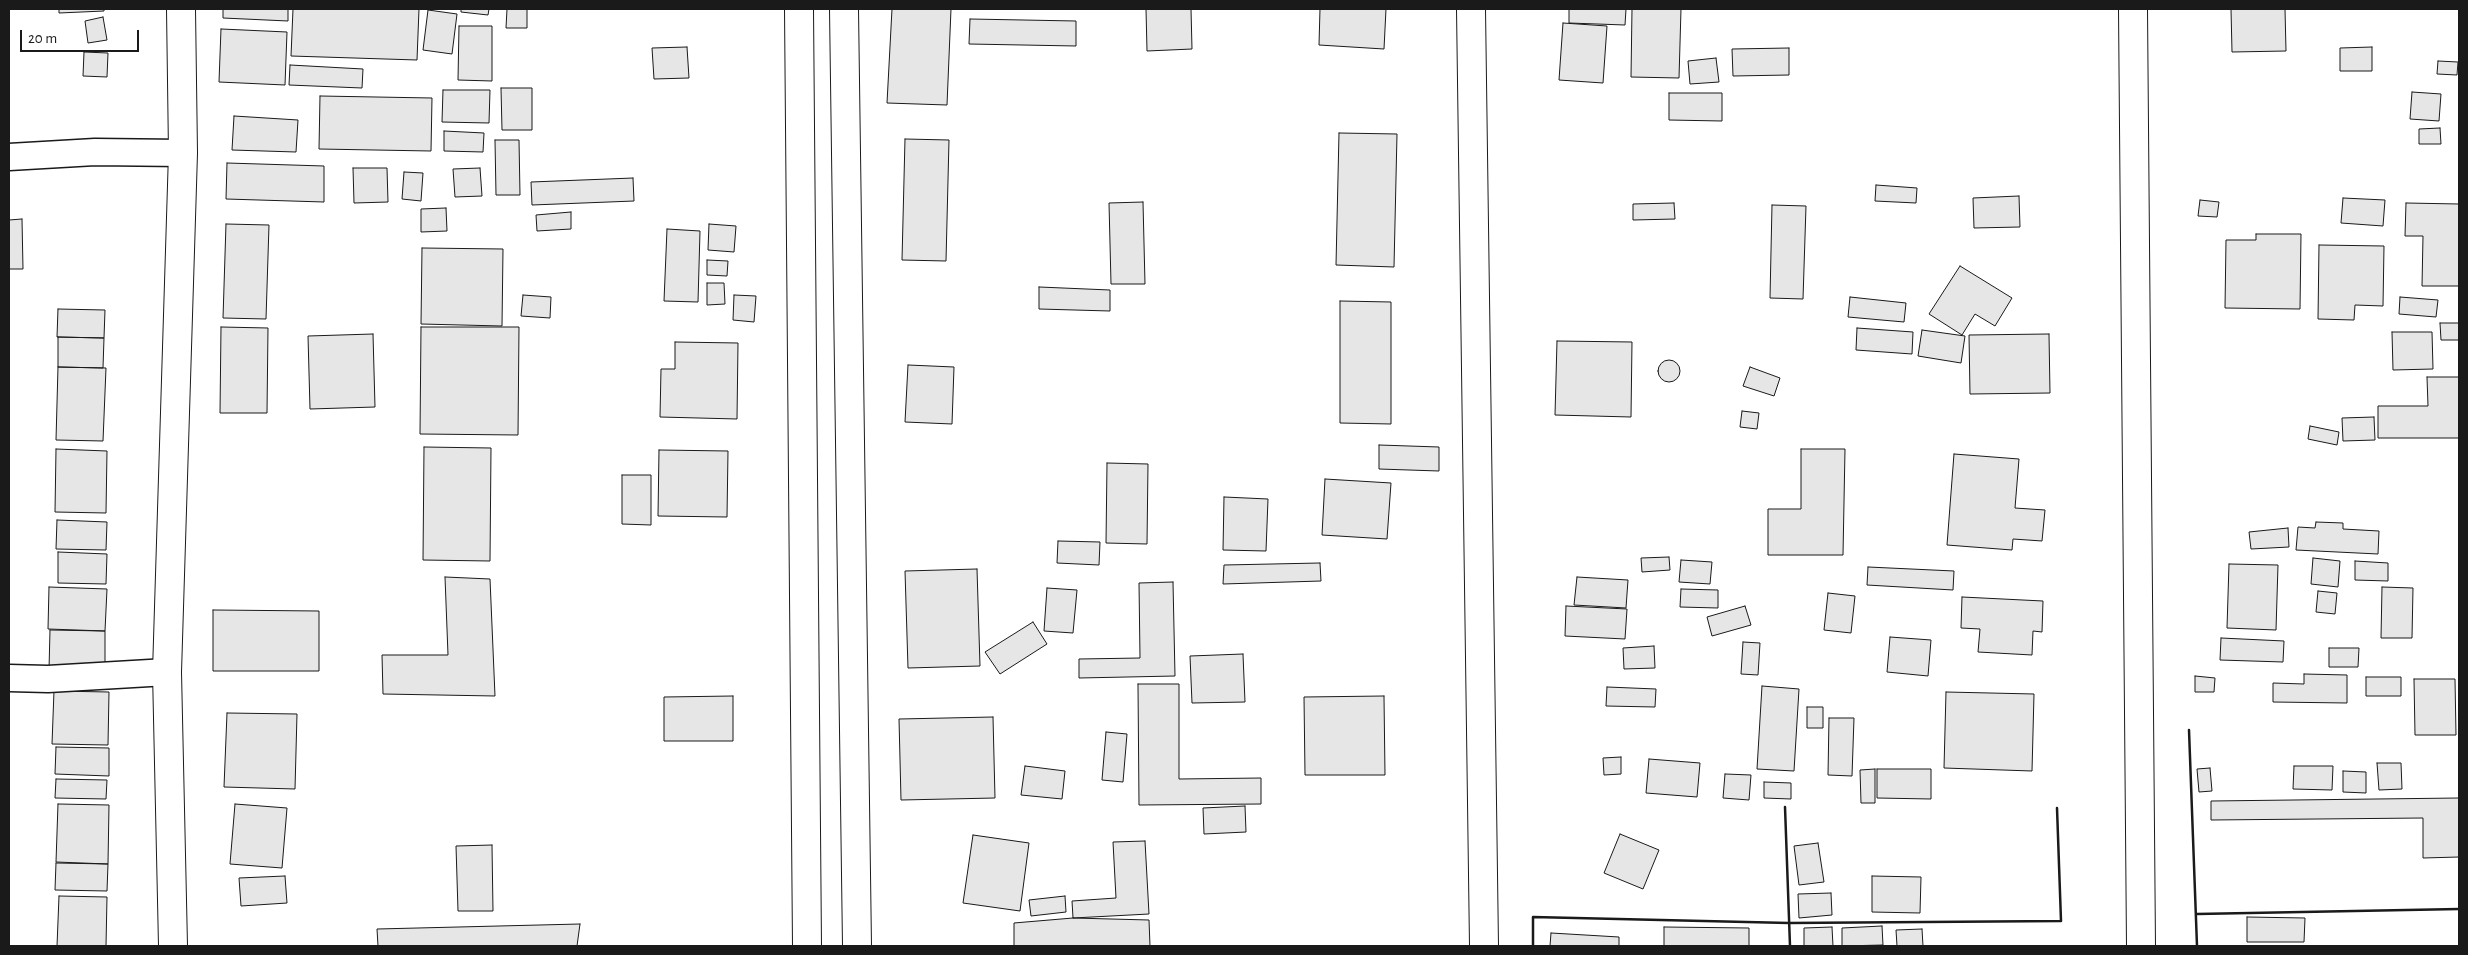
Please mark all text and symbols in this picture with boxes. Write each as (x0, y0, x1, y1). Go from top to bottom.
scale bar (22, 20, 141, 52)
text: 20 m (28, 31, 57, 46)

